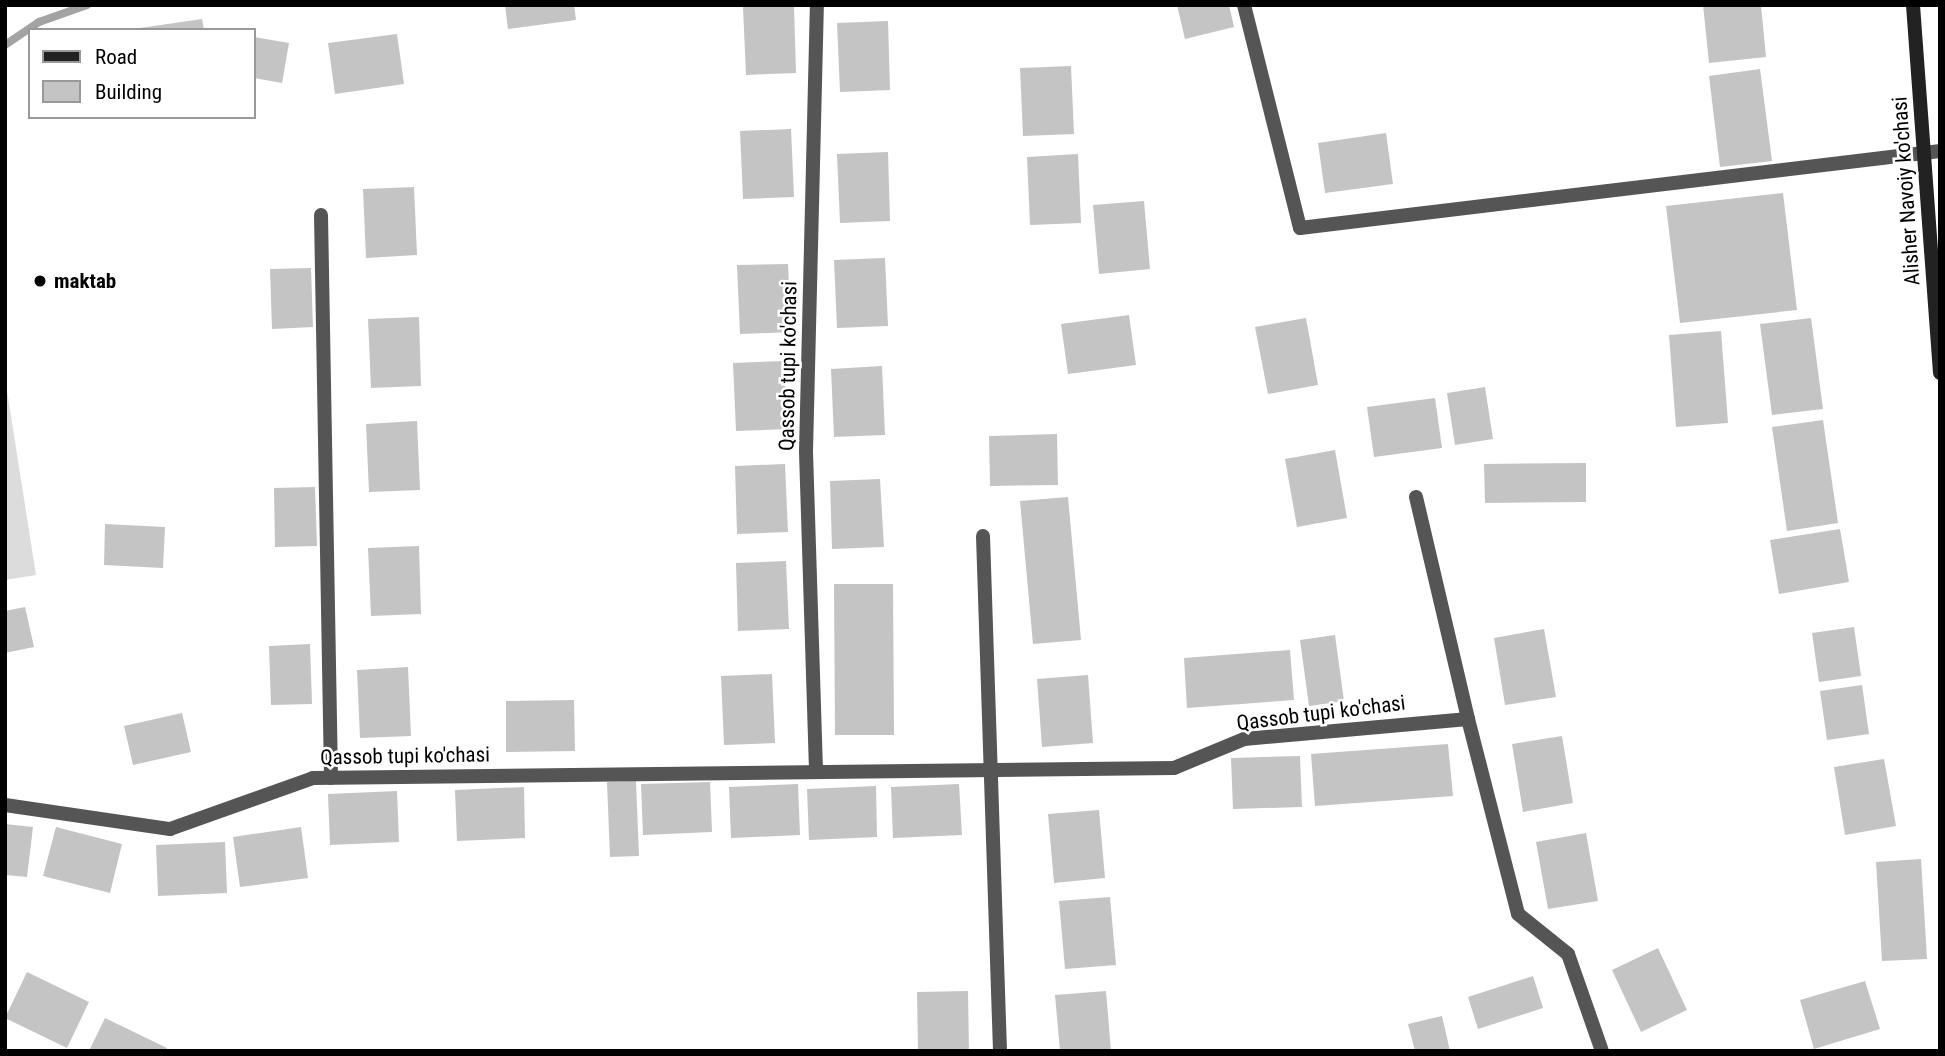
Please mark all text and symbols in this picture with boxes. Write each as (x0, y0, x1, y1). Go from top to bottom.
legend (28, 28, 256, 119)
text: Road (95, 45, 137, 69)
text: Building (95, 80, 162, 104)
street label: Alisher Navoiy ko'chasi (1887, 96, 1925, 286)
place label: maktab (54, 268, 116, 294)
marker: maktab (32, 273, 48, 289)
street label: Qassob tupi ko'chasi (774, 281, 802, 451)
street label: Qassob tupi ko'chasi (1235, 690, 1407, 736)
street label: Qassob tupi ko'chasi (320, 742, 490, 770)

